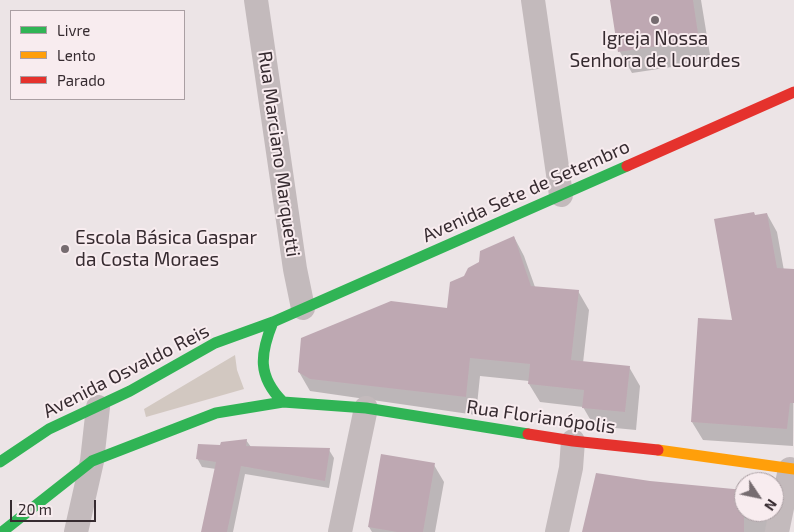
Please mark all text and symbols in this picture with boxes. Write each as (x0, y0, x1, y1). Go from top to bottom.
legend (10, 10, 185, 100)
marker: Igreja Nossa Senhora de Lourdes (649, 14, 661, 26)
text: Livre (57, 21, 90, 39)
place label: Igreja Nossa Senhora de Lourdes (570, 28, 740, 72)
text: Lento (57, 46, 96, 64)
street label: Rua Marciano Marquetti (253, 50, 305, 258)
text: Parado (57, 71, 105, 89)
street label: Avenida Sete de Setembro (419, 135, 633, 247)
place label: Escola Básica Gaspar da Costa Moraes (75, 227, 257, 271)
marker: Escola Básica Gaspar da Costa Moraes (59, 243, 71, 255)
street label: Avenida Osvaldo Reis (39, 319, 213, 423)
street label: Rua Florianópolis (465, 395, 617, 439)
north arrow (734, 472, 784, 522)
scale bar (12, 490, 99, 522)
text: N (761, 496, 781, 514)
text: 20 m (18, 500, 52, 518)

